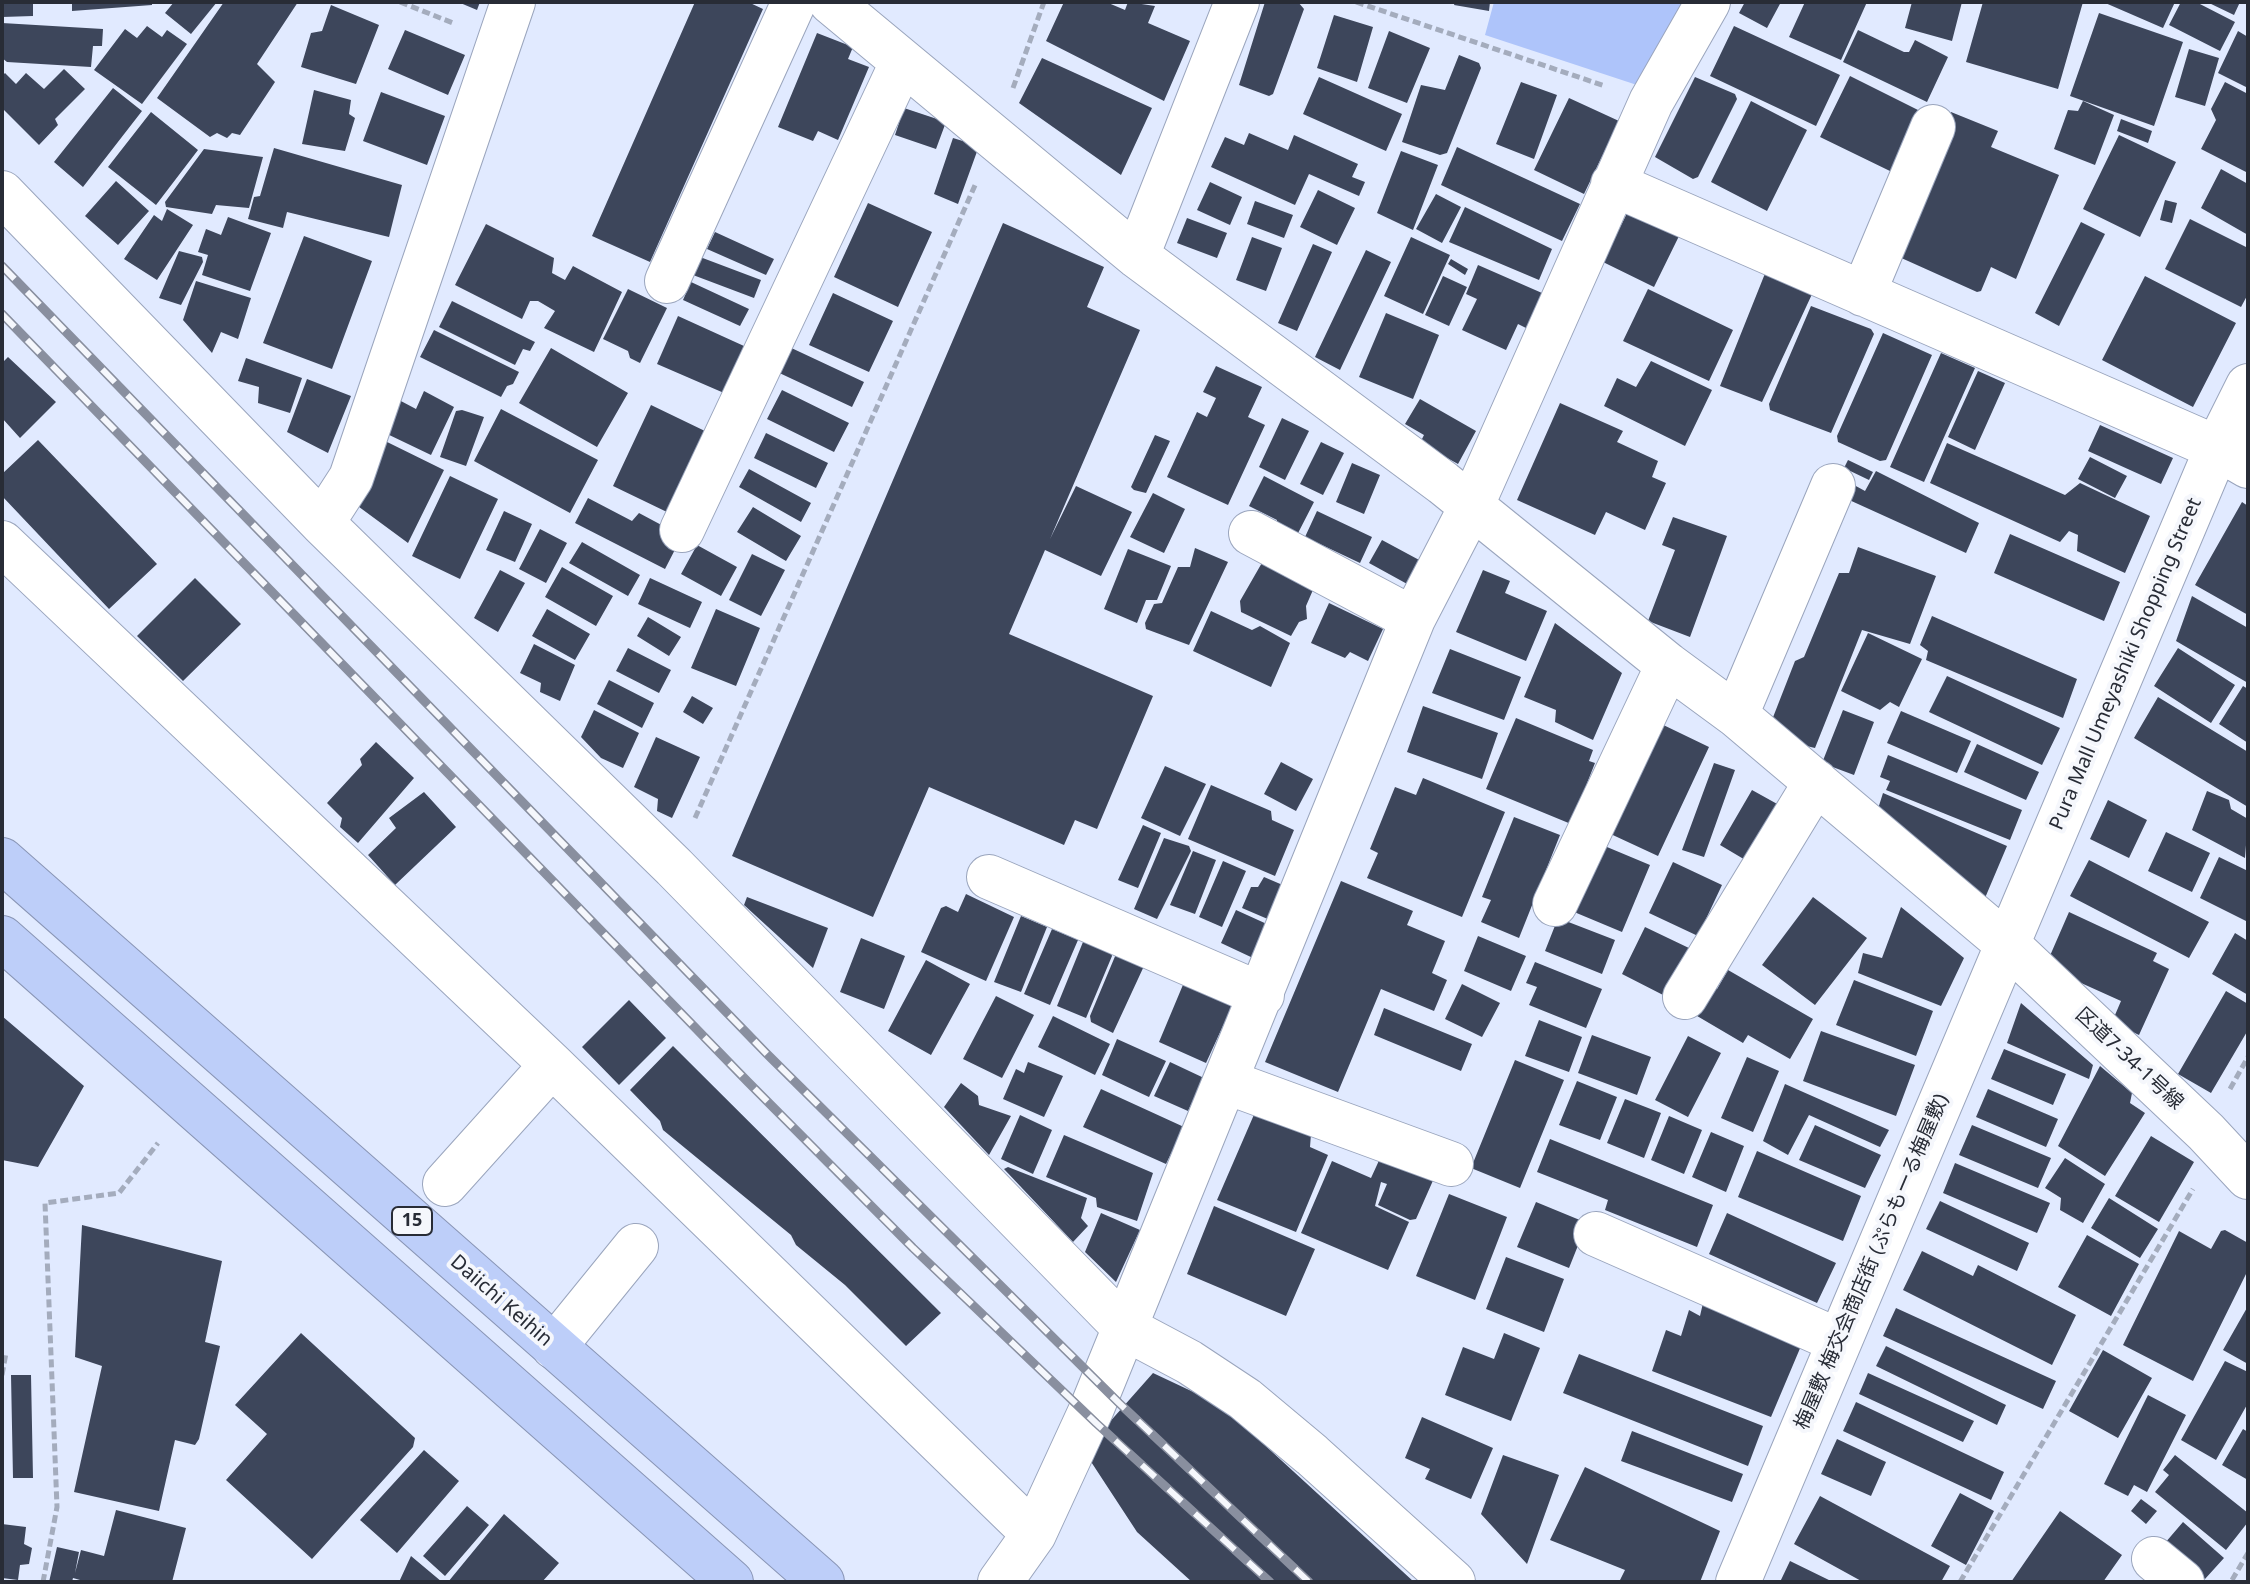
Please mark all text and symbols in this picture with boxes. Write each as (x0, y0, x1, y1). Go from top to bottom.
street label: Pura Mall Umeyashiki Shopping Street (2045, 494, 2207, 834)
street label: 区道7-34-1号線 (2070, 1003, 2188, 1115)
street label: 梅屋敷 梅交会商店街 (ぷらもーる梅屋敷) (1790, 1091, 1954, 1433)
road number: 15 (392, 1207, 432, 1235)
street label: Daiichi Keihin (445, 1250, 557, 1352)

